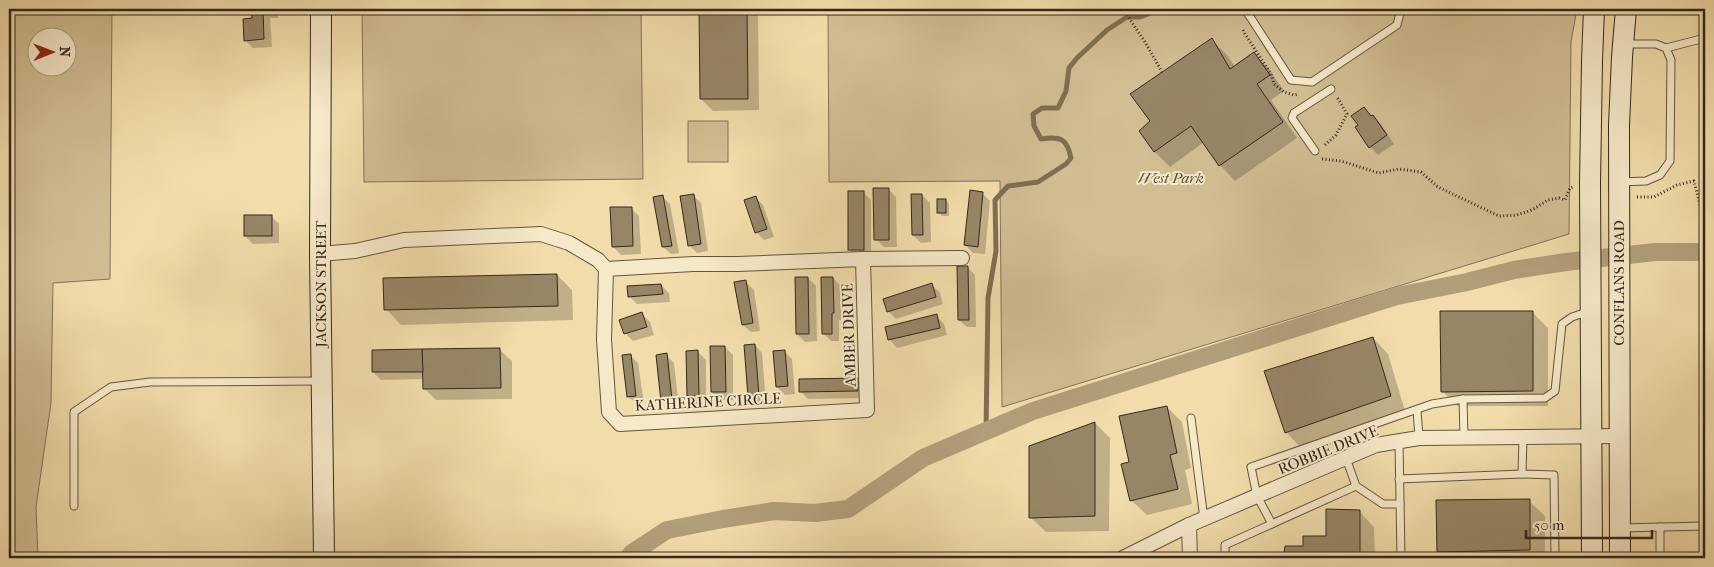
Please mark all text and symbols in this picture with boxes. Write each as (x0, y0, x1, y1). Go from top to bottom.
north arrow (28, 28, 78, 78)
text: N (56, 46, 73, 58)
park label: West Park (1138, 169, 1204, 187)
street label: JACKSON STREET (312, 220, 330, 349)
street label: CONFLANS ROAD (1610, 220, 1628, 346)
street label: AMBER DRIVE (838, 283, 860, 388)
street label: KATHERINE CIRCLE (634, 389, 782, 415)
street label: ROBBIE DRIVE (1275, 422, 1381, 478)
scale bar (1526, 507, 1653, 539)
text: 50 m (1534, 516, 1565, 534)

